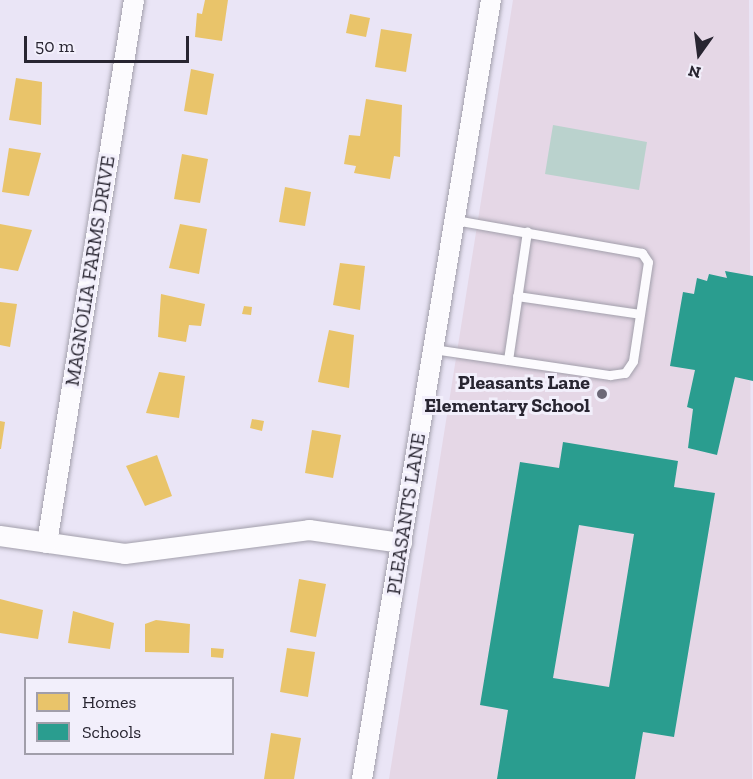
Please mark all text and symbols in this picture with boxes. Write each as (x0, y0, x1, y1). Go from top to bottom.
scale bar (27, 24, 192, 62)
north arrow (669, 24, 729, 84)
text: 50 m (35, 35, 74, 57)
text: N (686, 61, 703, 83)
street label: MAGNOLIA FARMS DRIVE (60, 154, 120, 388)
place label: Pleasants Lane Elementary School (424, 371, 590, 418)
marker: Pleasants Lane Elementary School (595, 387, 609, 401)
street label: PLEASANTS LANE (381, 432, 431, 596)
legend (24, 677, 234, 755)
text: Homes (82, 691, 136, 713)
text: Schools (82, 721, 141, 743)

